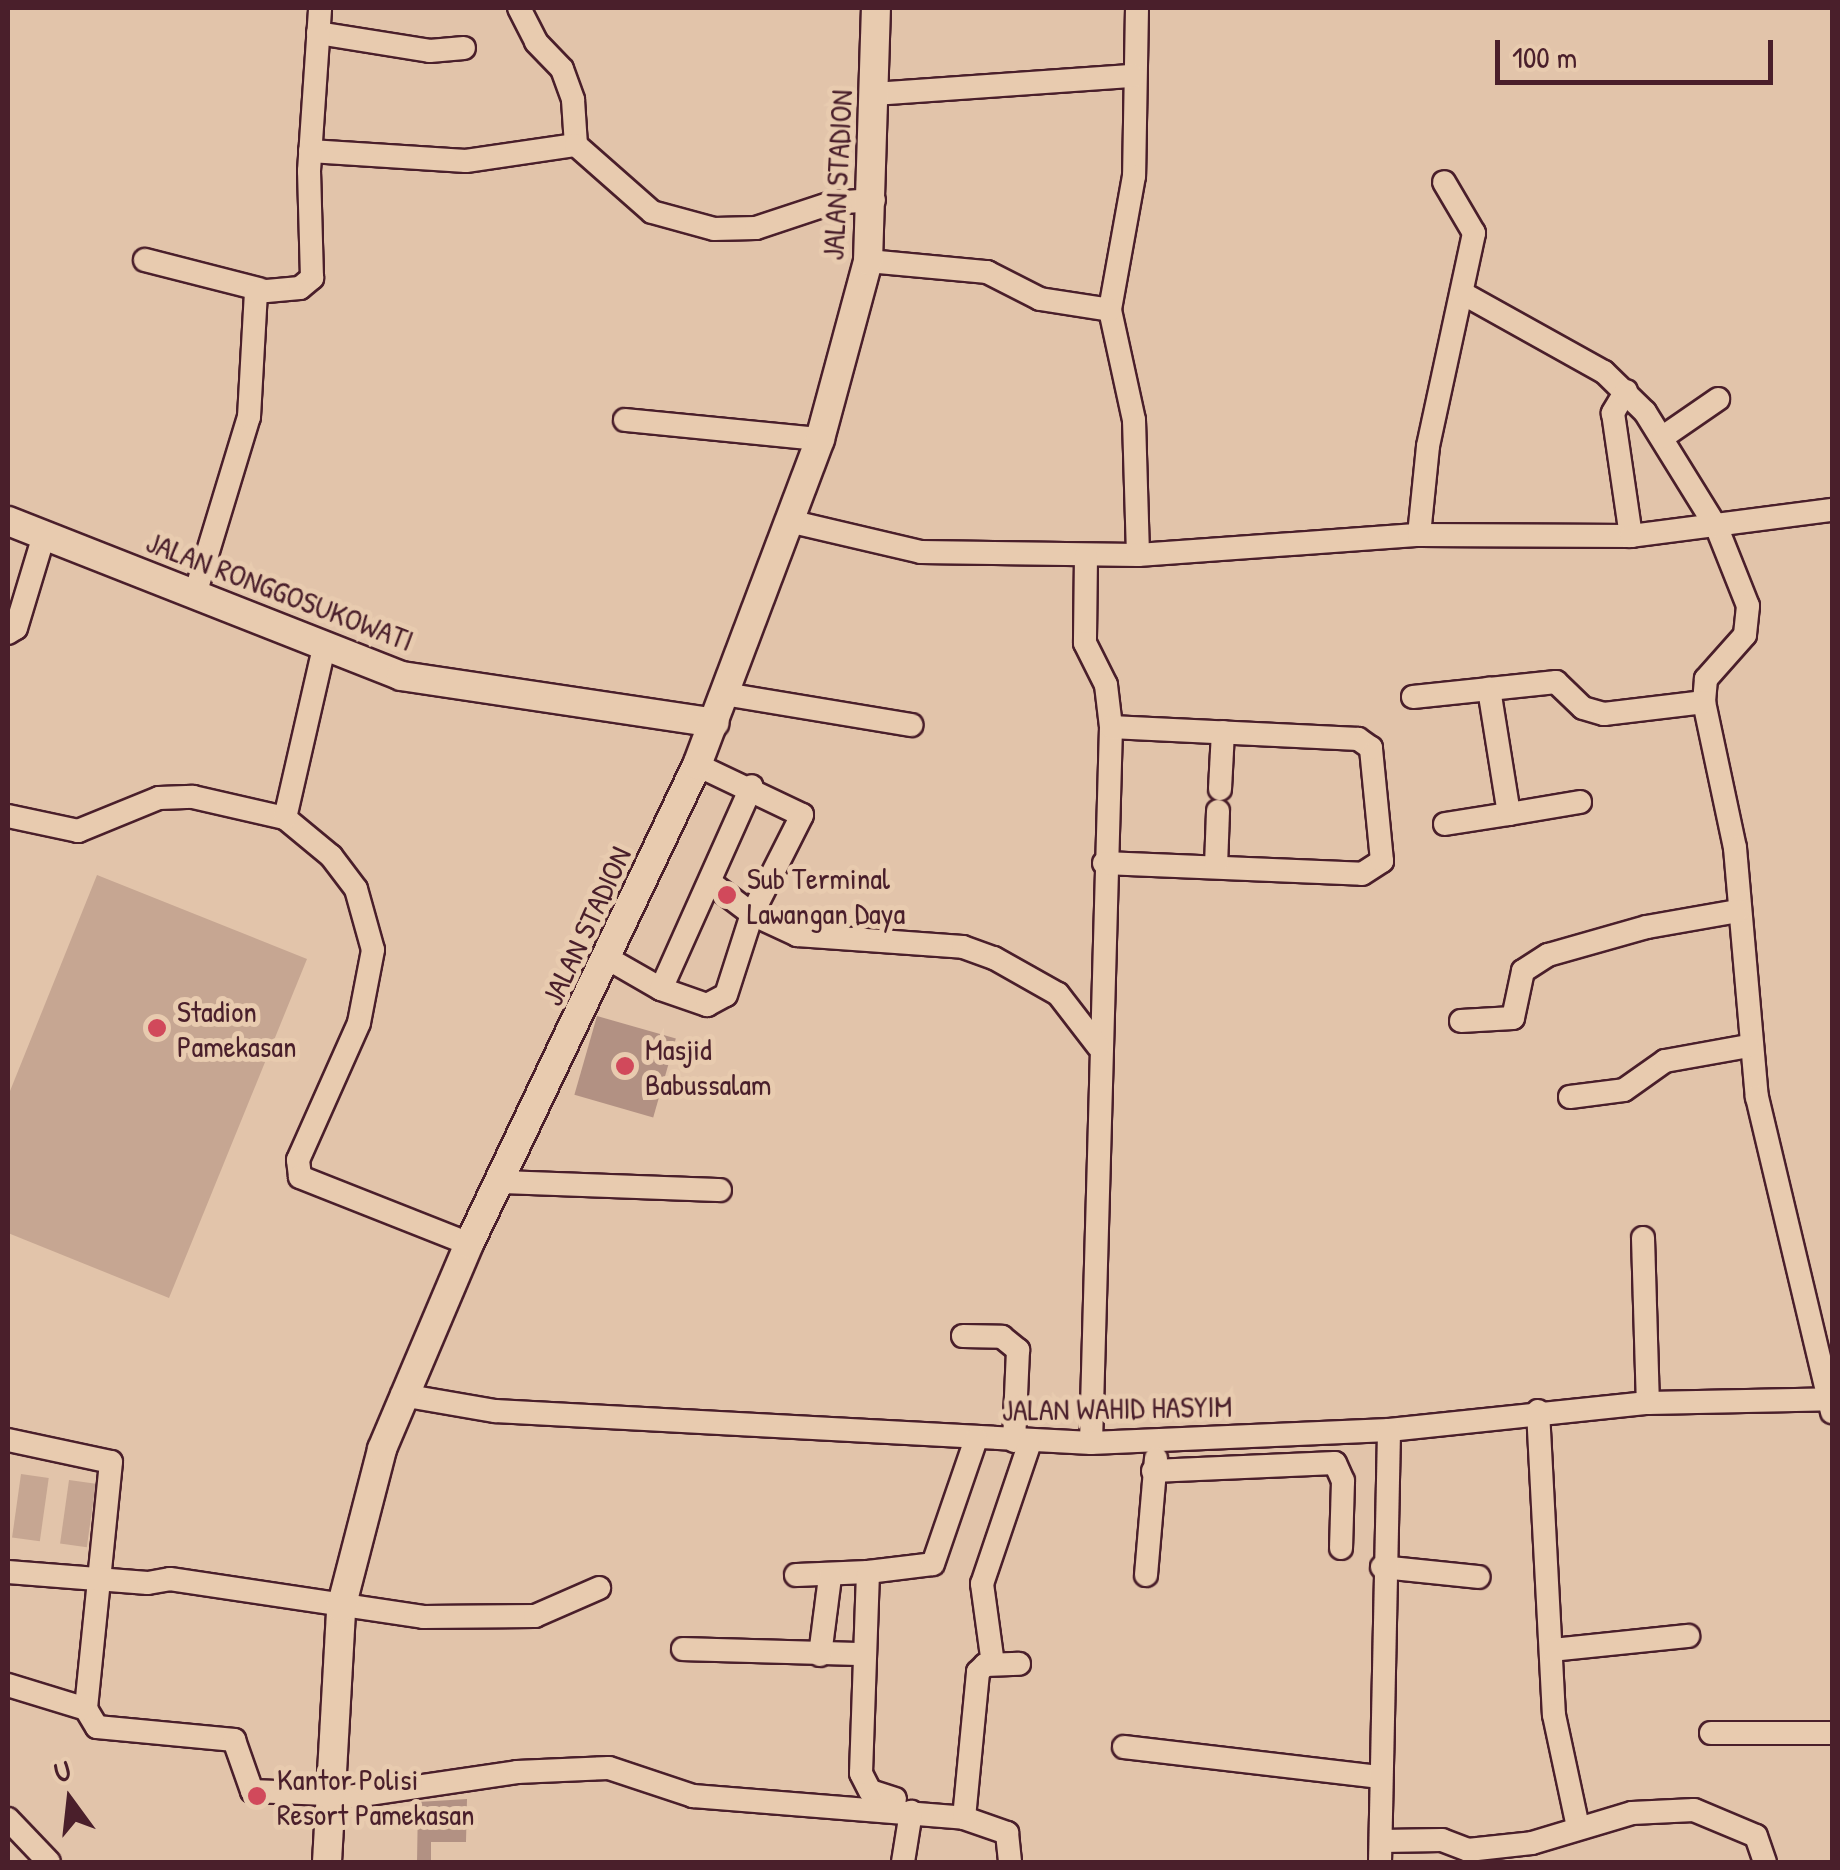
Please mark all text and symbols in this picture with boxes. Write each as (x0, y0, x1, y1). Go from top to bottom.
scale bar (1500, 20, 1778, 82)
text: 100 m (1512, 37, 1577, 77)
street label: JALAN STADION (815, 89, 859, 261)
street label: JALAN RONGGOSUKOWATI (141, 523, 419, 659)
street label: JALAN STADION (534, 841, 638, 1011)
place label: Sub Terminal Lawangan Daya (747, 860, 905, 930)
marker: Sub Terminal Lawangan Daya (716, 884, 738, 906)
place label: Stadion Pamekasan (177, 993, 297, 1064)
marker: Stadion Pamekasan (146, 1017, 168, 1039)
place label: Masjid Babussalam (645, 1031, 771, 1102)
marker: Masjid Babussalam (614, 1055, 636, 1077)
street label: JALAN WAHID HASYIM (1002, 1388, 1232, 1428)
north arrow (20, 1750, 120, 1850)
text: U (50, 1751, 75, 1791)
place label: Kantor Polisi Resort Pamekasan (277, 1761, 475, 1832)
marker: Kantor Polisi Resort Pamekasan (246, 1785, 268, 1807)

